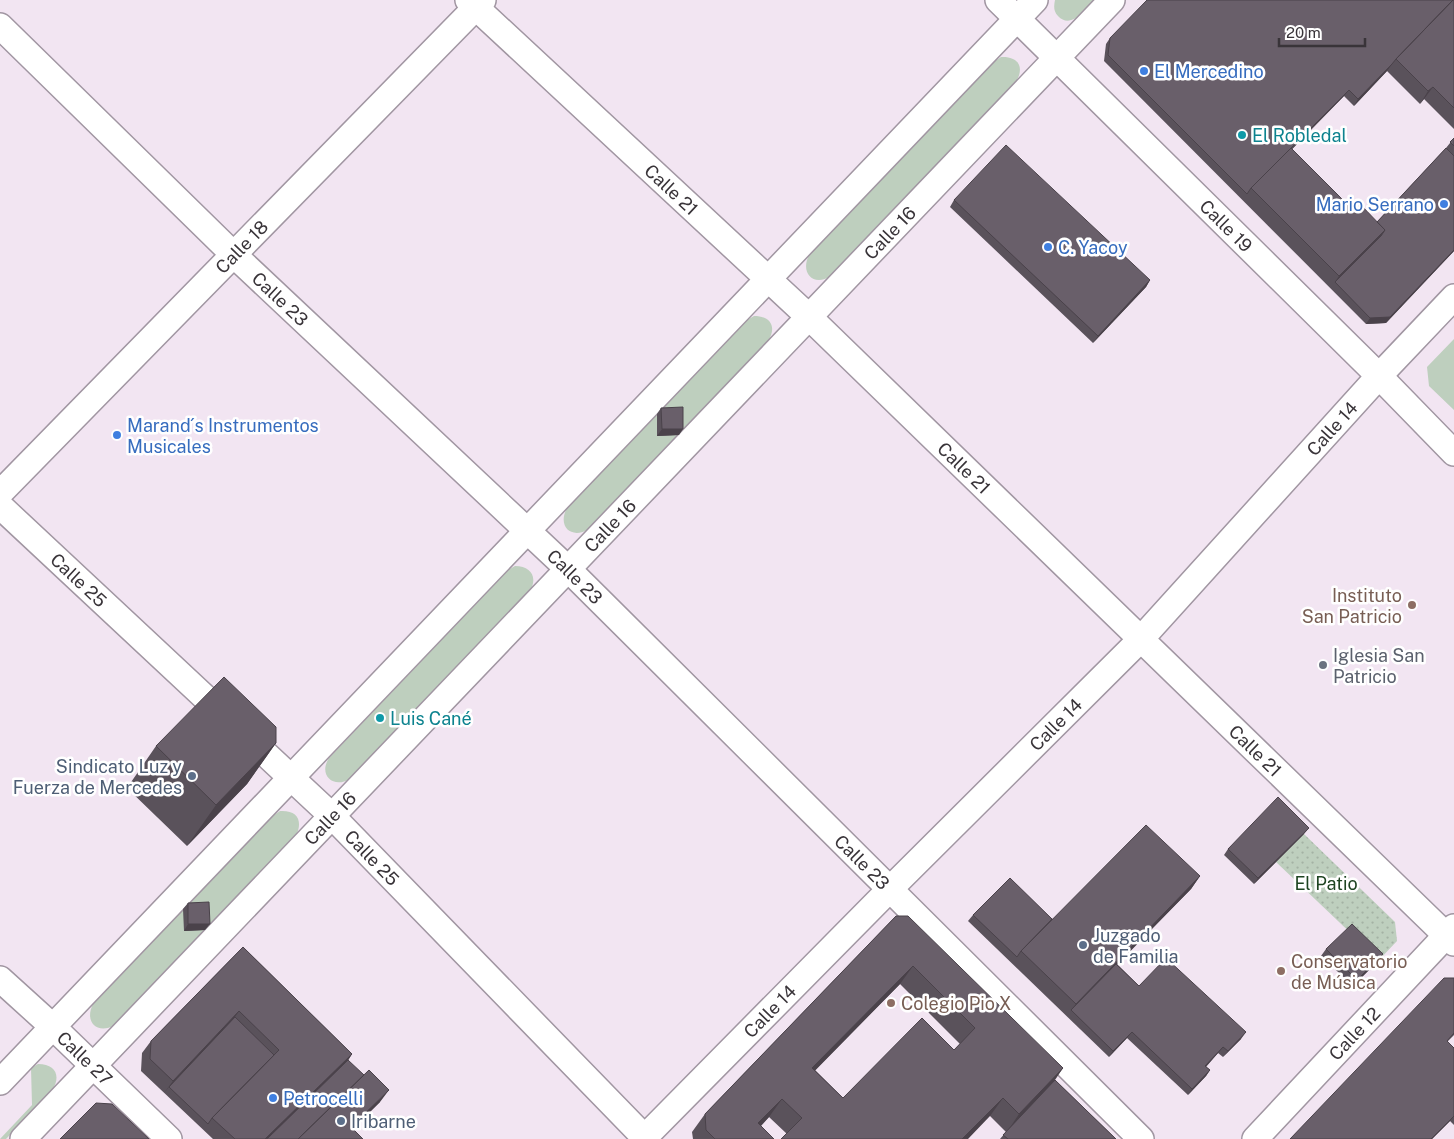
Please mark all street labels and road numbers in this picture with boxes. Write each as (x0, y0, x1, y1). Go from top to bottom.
street label: Calle 21 (641, 159, 703, 219)
street label: Calle 19 (1196, 195, 1257, 256)
street label: Calle 16 (859, 202, 920, 264)
street label: Calle 18 (211, 216, 272, 277)
street label: Calle 23 (248, 267, 313, 330)
street label: Calle 14 (1302, 397, 1362, 460)
street label: Calle 21 (934, 438, 995, 498)
street label: Calle 16 (580, 494, 640, 556)
street label: Calle 23 (543, 545, 607, 608)
street label: Calle 25 (46, 548, 111, 611)
street label: Calle 14 (1025, 694, 1086, 755)
street label: Calle 21 (1225, 720, 1286, 781)
street label: Calle 16 (300, 787, 360, 849)
street label: Calle 25 (341, 825, 404, 890)
street label: Calle 23 (830, 830, 894, 894)
street label: Calle 14 (739, 980, 800, 1042)
street label: Calle 12 (1324, 1002, 1384, 1064)
street label: Calle 27 (53, 1027, 117, 1089)

